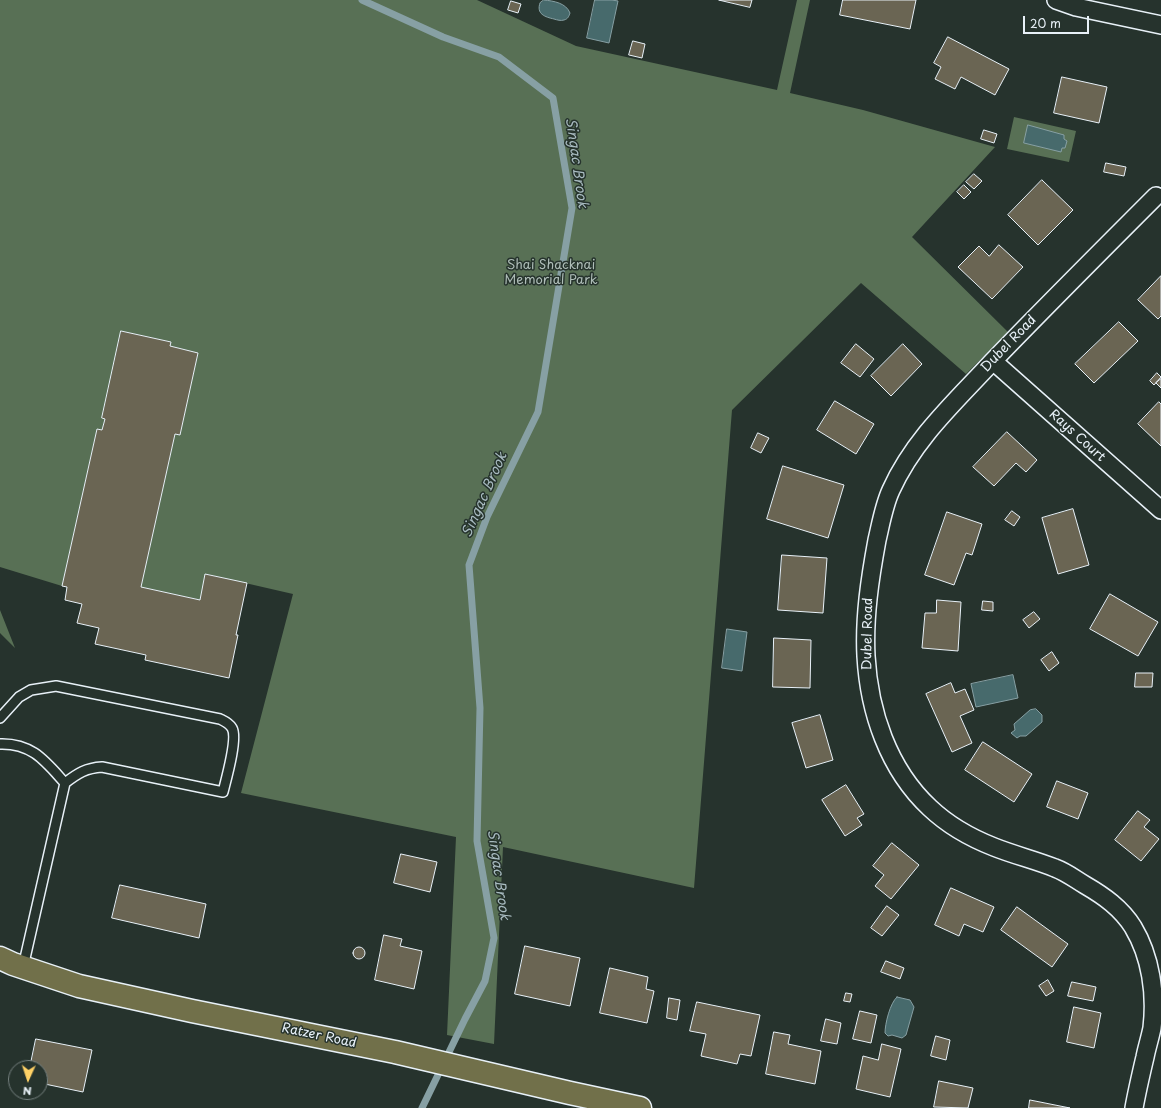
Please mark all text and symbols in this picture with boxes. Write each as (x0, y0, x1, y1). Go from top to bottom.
scale bar (1025, 8, 1091, 34)
text: 20 m (1030, 14, 1061, 32)
water label: Singac Brook (561, 117, 591, 209)
park label: Shai Shacknai Memorial Park (504, 257, 598, 288)
street label: Dubel Road (978, 312, 1040, 376)
street label: Rays Court (1046, 407, 1108, 465)
water label: Singac Brook (459, 450, 511, 540)
street label: Dubel Road (860, 598, 876, 670)
water label: Singac Brook (483, 829, 513, 921)
street label: Ratzer Road (280, 1020, 358, 1052)
north arrow (8, 1060, 48, 1100)
text: N (23, 1083, 32, 1100)

